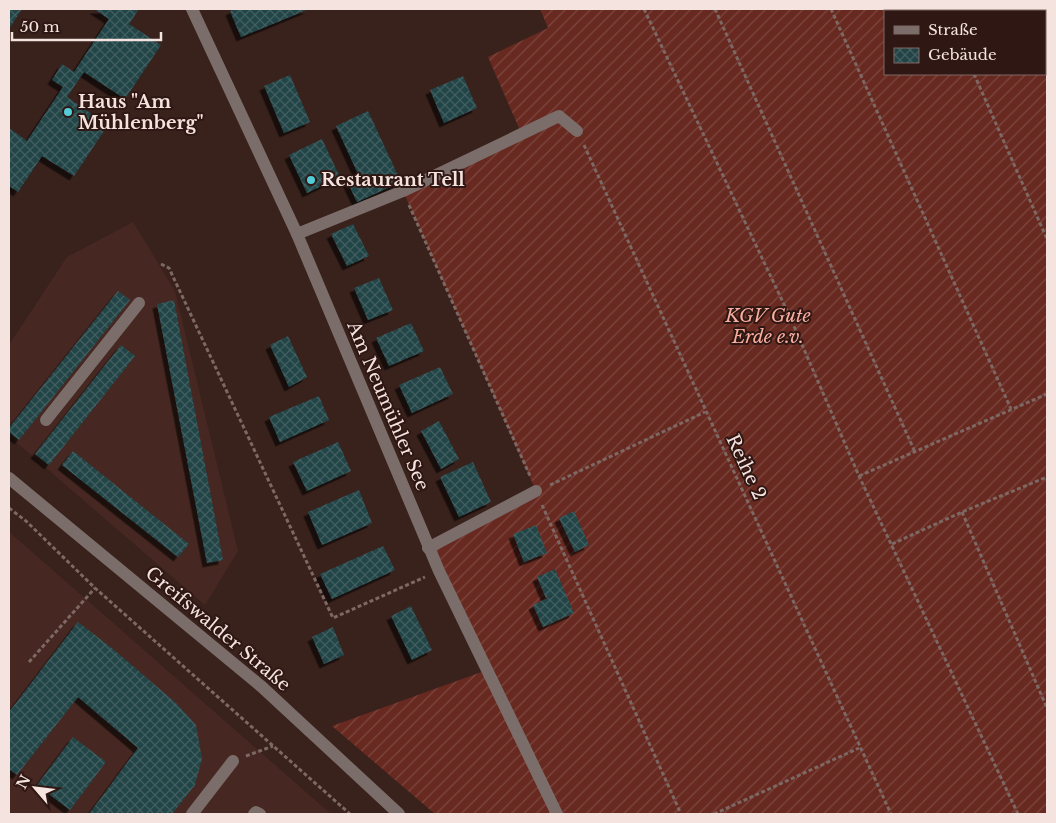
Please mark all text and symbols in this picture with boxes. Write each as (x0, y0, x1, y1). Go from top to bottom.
scale bar (12, 10, 161, 42)
legend (884, 10, 1046, 75)
text: 50 m (20, 17, 60, 36)
text: Straße (928, 20, 978, 39)
text: Gebäude (928, 45, 997, 64)
place label: Haus "Am Mühlenberg" (78, 91, 204, 134)
marker: Haus "Am Mühlenberg" (62, 106, 74, 118)
place label: Restaurant Tell (321, 169, 465, 191)
marker: Restaurant Tell (305, 174, 317, 186)
park label: KGV Gute Erde e.v. (724, 305, 811, 348)
street label: Am Neumühler See (342, 317, 434, 494)
street label: Reihe 2 (721, 431, 771, 503)
street label: Greifswalder Straße (141, 562, 295, 696)
north arrow (10, 763, 60, 813)
text: N (12, 772, 35, 792)

